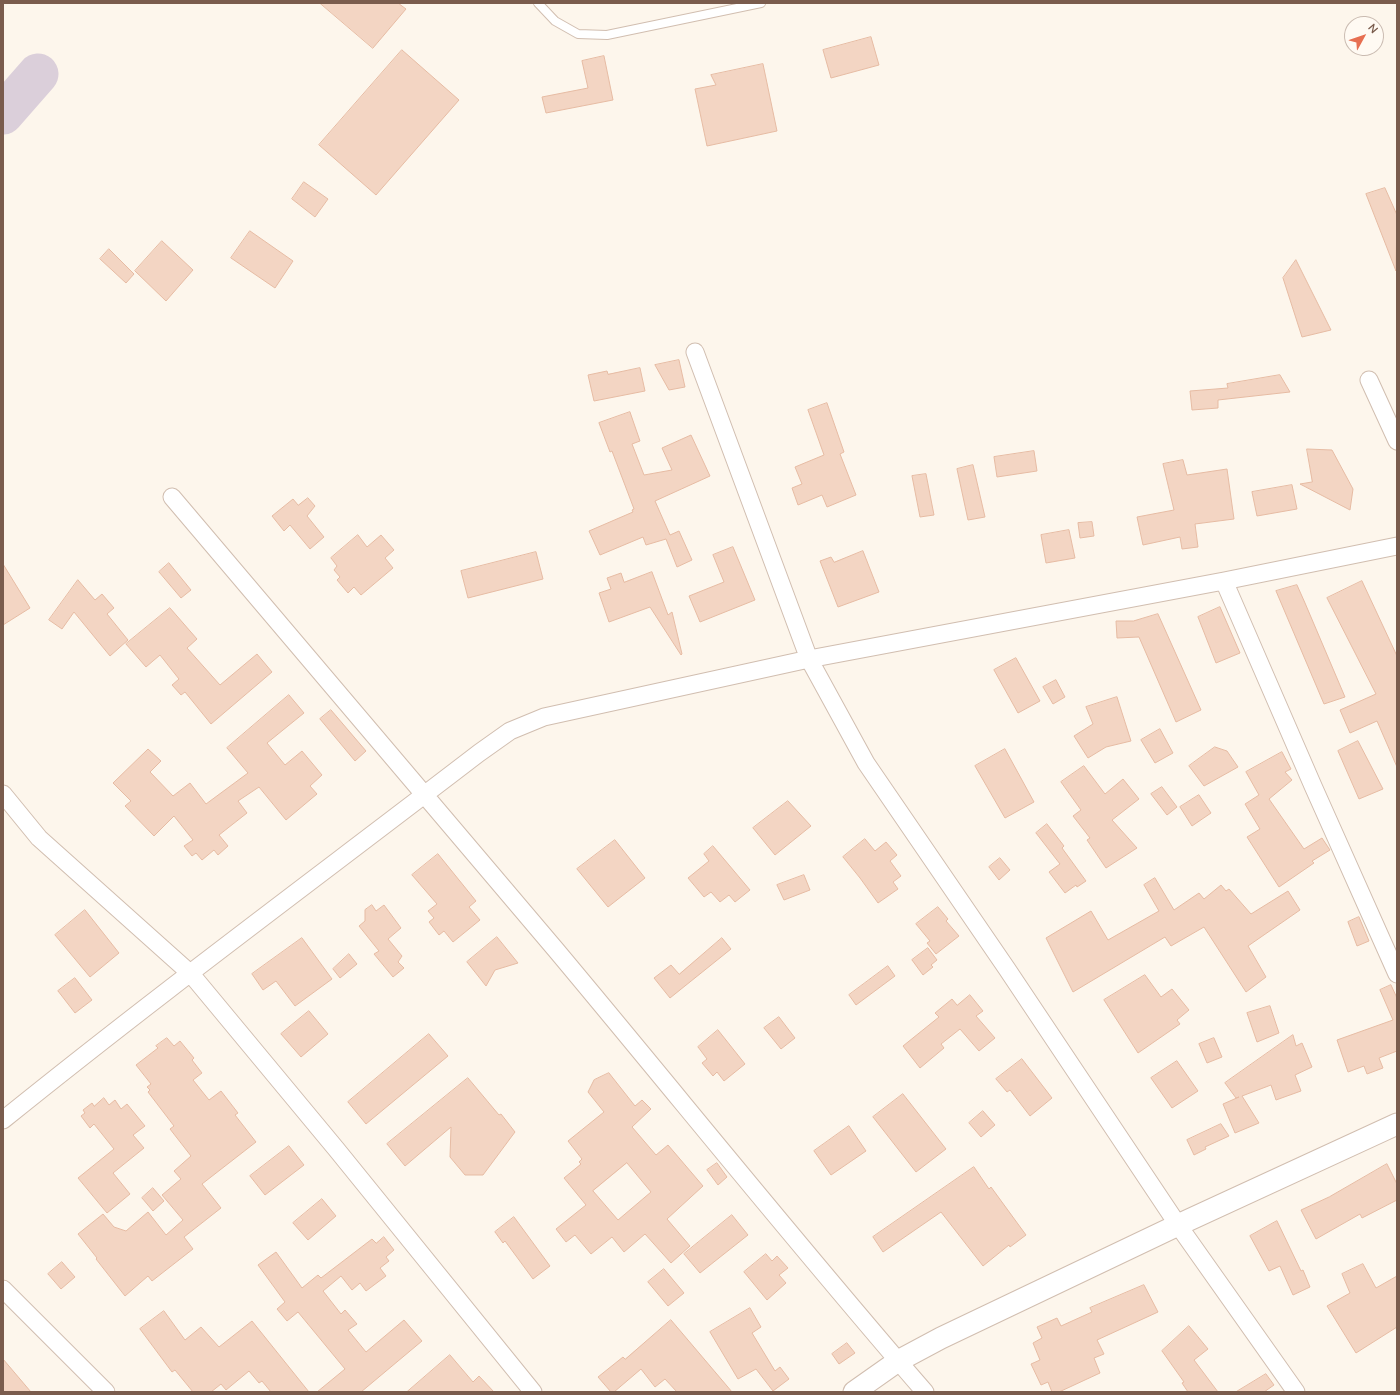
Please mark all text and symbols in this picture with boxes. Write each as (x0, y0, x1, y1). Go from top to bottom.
north arrow (1344, 16, 1384, 56)
text: N (1364, 21, 1381, 37)

